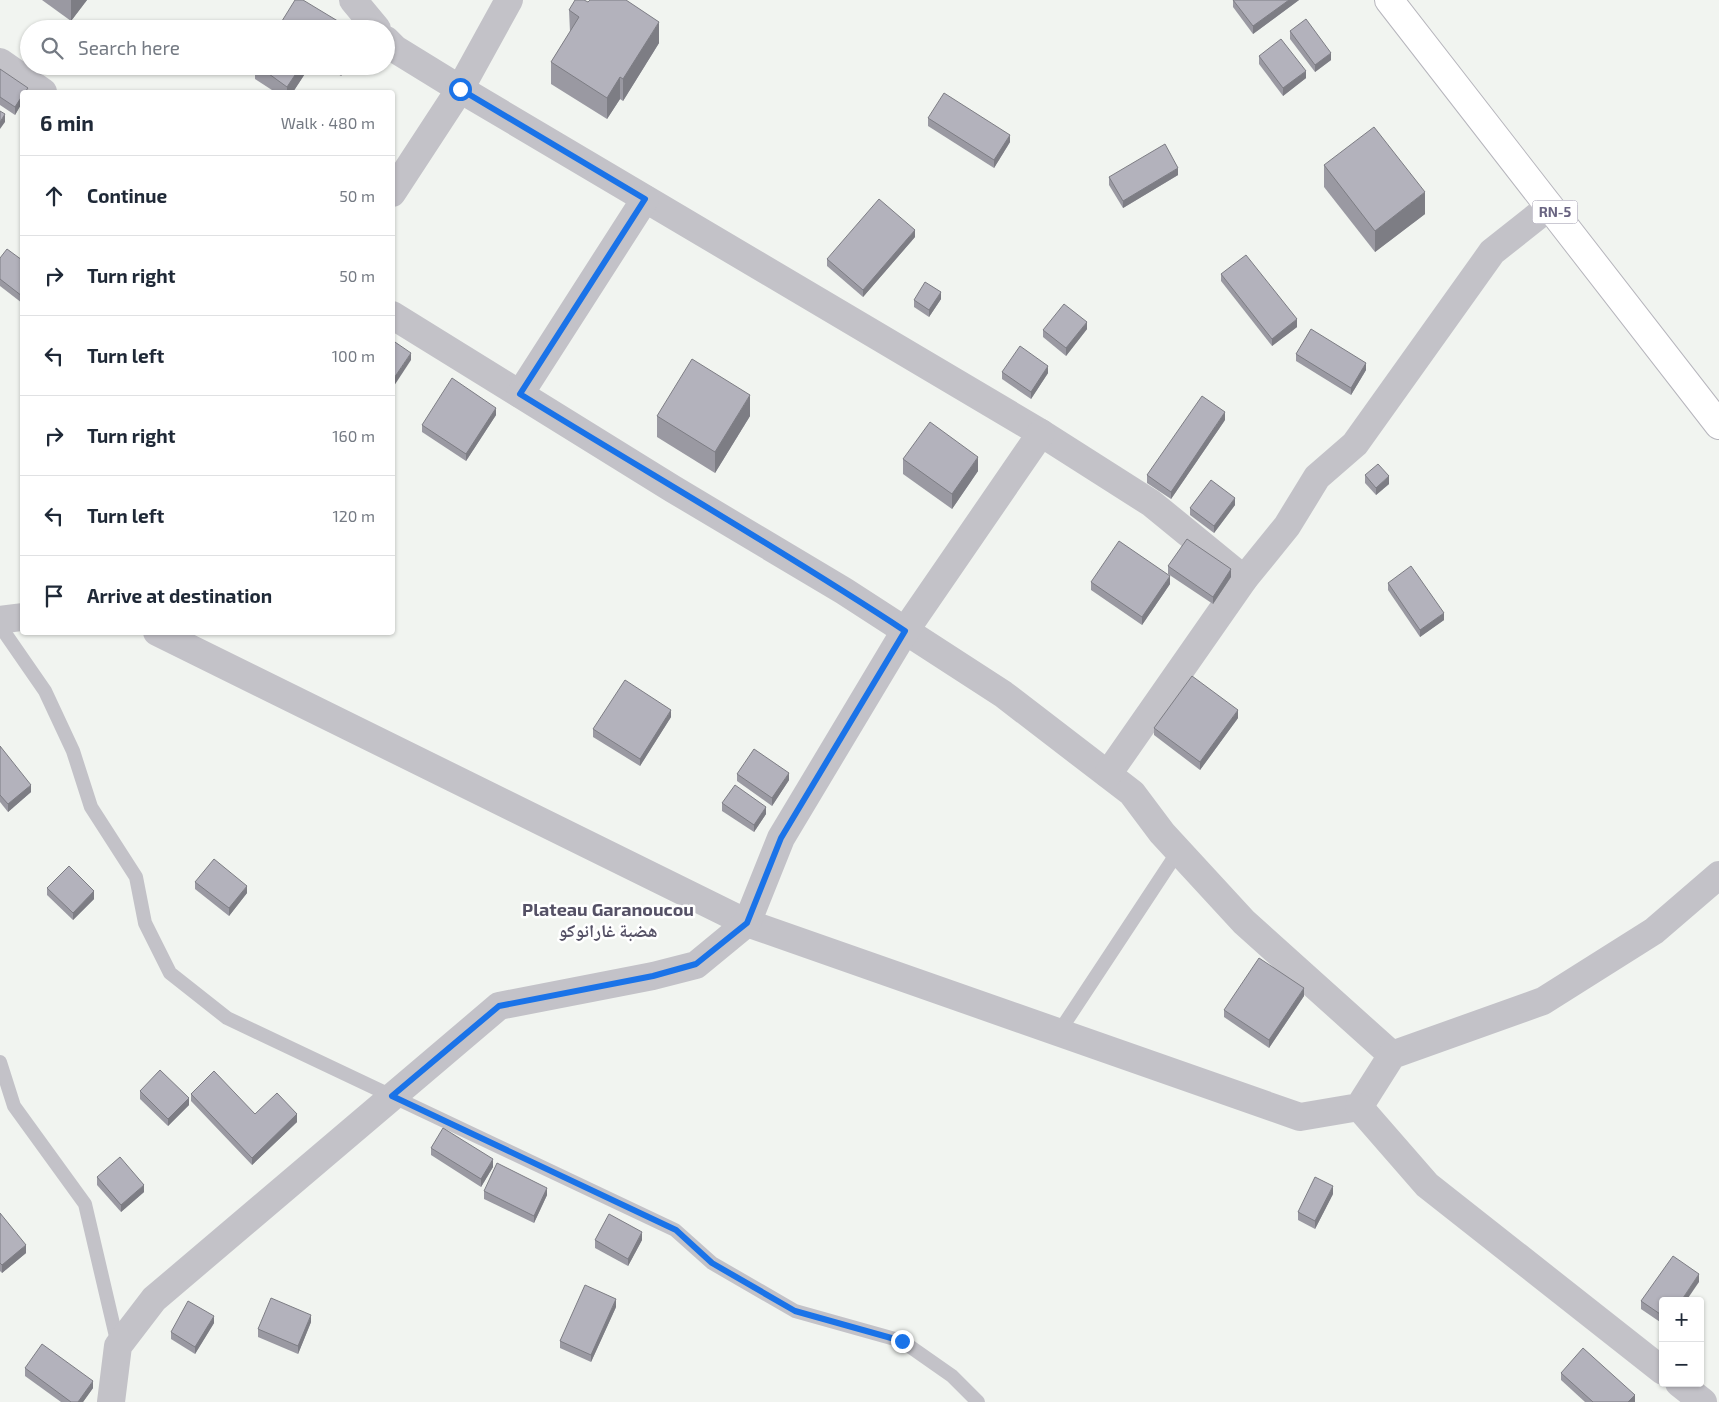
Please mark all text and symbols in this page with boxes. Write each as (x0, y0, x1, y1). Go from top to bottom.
search box (20, 20, 395, 75)
icon: search (38, 34, 66, 62)
text: Search here (78, 36, 180, 59)
route start (449, 78, 472, 101)
text: 6 min (40, 110, 94, 135)
text: Walk · 480 m (281, 113, 375, 132)
icon: ahead (40, 182, 68, 210)
text: Continue (87, 184, 167, 207)
text: 50 m (339, 186, 375, 205)
road number: RN-5 (1532, 200, 1578, 223)
icon: right (40, 262, 68, 290)
text: Turn right (87, 264, 175, 287)
text: 50 m (339, 266, 375, 285)
icon: left (40, 342, 68, 370)
text: Turn left (87, 344, 164, 367)
text: 100 m (332, 346, 375, 365)
icon: right (40, 422, 68, 450)
text: Turn right (87, 424, 175, 447)
text: 160 m (332, 426, 375, 445)
icon: left (40, 502, 68, 530)
text: Turn left (87, 504, 164, 527)
text: 120 m (332, 506, 375, 525)
icon: arrive (40, 582, 68, 610)
text: Arrive at destination (87, 584, 272, 607)
district label: Plateau Garanoucou هضبة غارانوكو (522, 898, 694, 942)
map controls (1659, 1297, 1704, 1387)
button: + (1659, 1297, 1704, 1342)
route end (891, 1330, 914, 1353)
button: − (1659, 1342, 1704, 1387)

